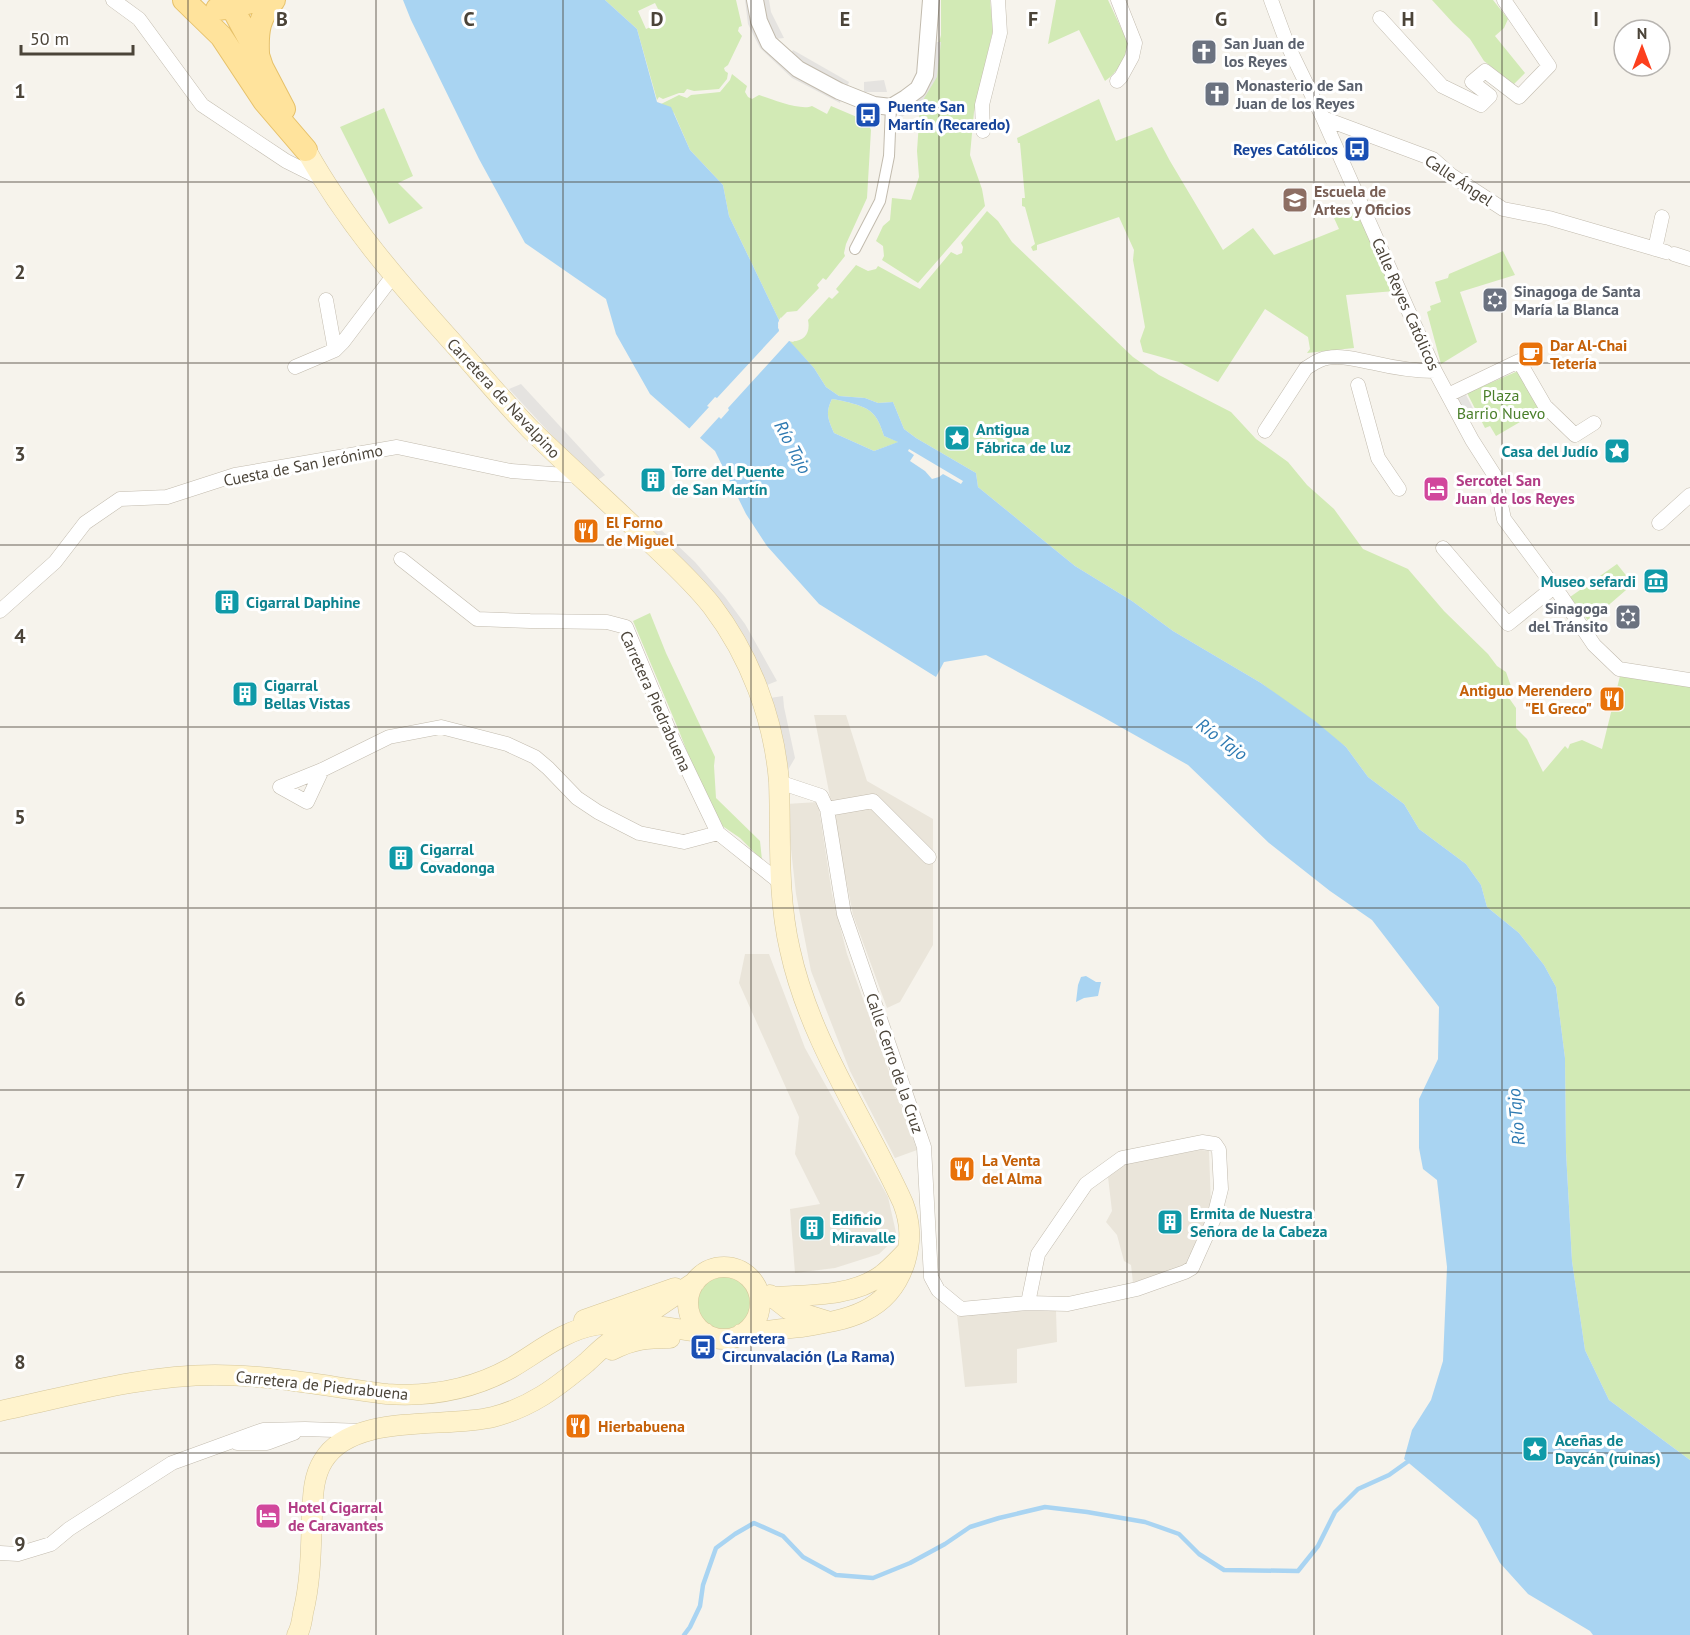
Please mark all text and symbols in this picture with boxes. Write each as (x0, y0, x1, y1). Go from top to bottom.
text: B (276, 6, 288, 32)
text: C (463, 6, 475, 32)
text: D (651, 6, 664, 32)
text: E (840, 6, 850, 32)
text: F (1028, 6, 1038, 32)
text: G (1215, 6, 1227, 32)
text: H (1401, 6, 1415, 32)
text: I (1593, 6, 1599, 32)
scale bar (21, 18, 134, 56)
north arrow (1612, 18, 1672, 78)
text: N (1637, 23, 1647, 43)
text: 50 m (30, 27, 69, 50)
place label: San Juan de los Reyes (1224, 33, 1305, 71)
church icon: San Juan de los Reyes (1189, 37, 1219, 67)
place label: Monasterio de San Juan de los Reyes (1235, 75, 1363, 113)
text: 1 (14, 78, 26, 104)
church icon: Monasterio de San Juan de los Reyes (1202, 79, 1232, 109)
place label: Puente San Martín (Recaredo) (888, 96, 1010, 134)
bus stop icon: Puente San Martín (Recaredo) (853, 100, 883, 130)
bus stop icon: Reyes Católicos (1342, 134, 1372, 164)
place label: Reyes Católicos (1233, 139, 1338, 159)
street label: Calle Ángel (1421, 150, 1497, 210)
place label: Escuela de Artes y Oficios (1314, 181, 1411, 219)
school or university icon: Escuela de Artes y Oficios (1280, 185, 1310, 215)
street label: Calle Reyes Católicos (1368, 235, 1444, 374)
text: 2 (14, 259, 26, 285)
place label: Sinagoga de Santa María la Blanca (1514, 281, 1641, 319)
synagogue icon: Sinagoga de Santa María la Blanca (1480, 285, 1510, 315)
street label: Carretera de Navalpino (443, 334, 565, 462)
place label: Dar Al-Chai Tetería (1550, 335, 1627, 373)
cafe icon: Dar Al-Chai Tetería (1516, 339, 1546, 369)
park label: Plaza Barrio Nuevo (1457, 385, 1545, 423)
water label: Río Tajo (769, 416, 817, 478)
place label: Antigua Fábrica de luz (976, 419, 1071, 457)
place icon: Antigua Fábrica de luz (942, 423, 972, 453)
place icon: Casa del Judío (1602, 436, 1632, 466)
street label: Cuesta de San Jerónimo (222, 440, 384, 490)
text: 3 (14, 441, 26, 467)
place label: Casa del Judío (1502, 441, 1598, 461)
place label: Torre del Puente de San Martín (672, 461, 784, 499)
building icon: Torre del Puente de San Martín (638, 465, 668, 495)
place label: Sercotel San Juan de los Reyes (1455, 470, 1575, 508)
hotel icon: Sercotel San Juan de los Reyes (1421, 474, 1451, 504)
place label: El Forno de Miguel (606, 512, 674, 550)
restaurant icon: El Forno de Miguel (571, 516, 601, 546)
museum icon: Museo sefardi (1641, 566, 1671, 596)
place label: Museo sefardi (1541, 571, 1636, 591)
building icon: Cigarral Daphine (212, 587, 242, 617)
place label: Cigarral Daphine (246, 592, 360, 612)
place label: Sinagoga del Tránsito (1528, 598, 1608, 636)
synagogue icon: Sinagoga del Tránsito (1613, 602, 1643, 632)
text: 4 (14, 623, 26, 649)
street label: Carretera Piedrabuena (616, 627, 696, 775)
place label: Cigarral Bellas Vistas (264, 675, 350, 713)
building icon: Cigarral Bellas Vistas (230, 679, 260, 709)
place label: Antiguo Merendero "El Greco" (1460, 680, 1592, 718)
restaurant icon: Antiguo Merendero "El Greco" (1597, 684, 1627, 714)
water label: Río Tajo (1192, 713, 1252, 765)
text: 5 (14, 804, 26, 830)
place label: Cigarral Covadonga (420, 839, 495, 877)
building icon: Cigarral Covadonga (386, 843, 416, 873)
text: 6 (14, 986, 26, 1012)
street label: Calle Cerro de la Cruz (862, 990, 928, 1136)
water label: Río Tajo (1502, 1087, 1530, 1147)
place label: La Venta del Alma (982, 1150, 1042, 1188)
restaurant icon: La Venta del Alma (947, 1154, 977, 1184)
text: 7 (14, 1168, 26, 1194)
place label: Ermita de Nuestra Señora de la Cabeza (1190, 1203, 1327, 1241)
building icon: Ermita de Nuestra Señora de la Cabeza (1155, 1207, 1185, 1237)
place label: Edificio Miravalle (832, 1209, 896, 1247)
building icon: Edificio Miravalle (797, 1213, 827, 1243)
place label: Carretera Circunvalación (La Rama) (722, 1328, 895, 1366)
bus stop icon: Carretera Circunvalación (La Rama) (688, 1332, 718, 1362)
text: 8 (14, 1349, 26, 1375)
street label: Carretera de Piedrabuena (235, 1366, 409, 1404)
restaurant icon: Hierbabuena (563, 1411, 593, 1441)
place label: Hierbabuena (598, 1416, 685, 1436)
place label: Aceñas de Daycán (ruinas) (1555, 1430, 1661, 1468)
place icon: Aceñas de Daycán (ruinas) (1520, 1434, 1550, 1464)
place label: Hotel Cigarral de Caravantes (288, 1497, 384, 1535)
hotel icon: Hotel Cigarral de Caravantes (253, 1501, 283, 1531)
text: 9 (14, 1531, 26, 1557)

